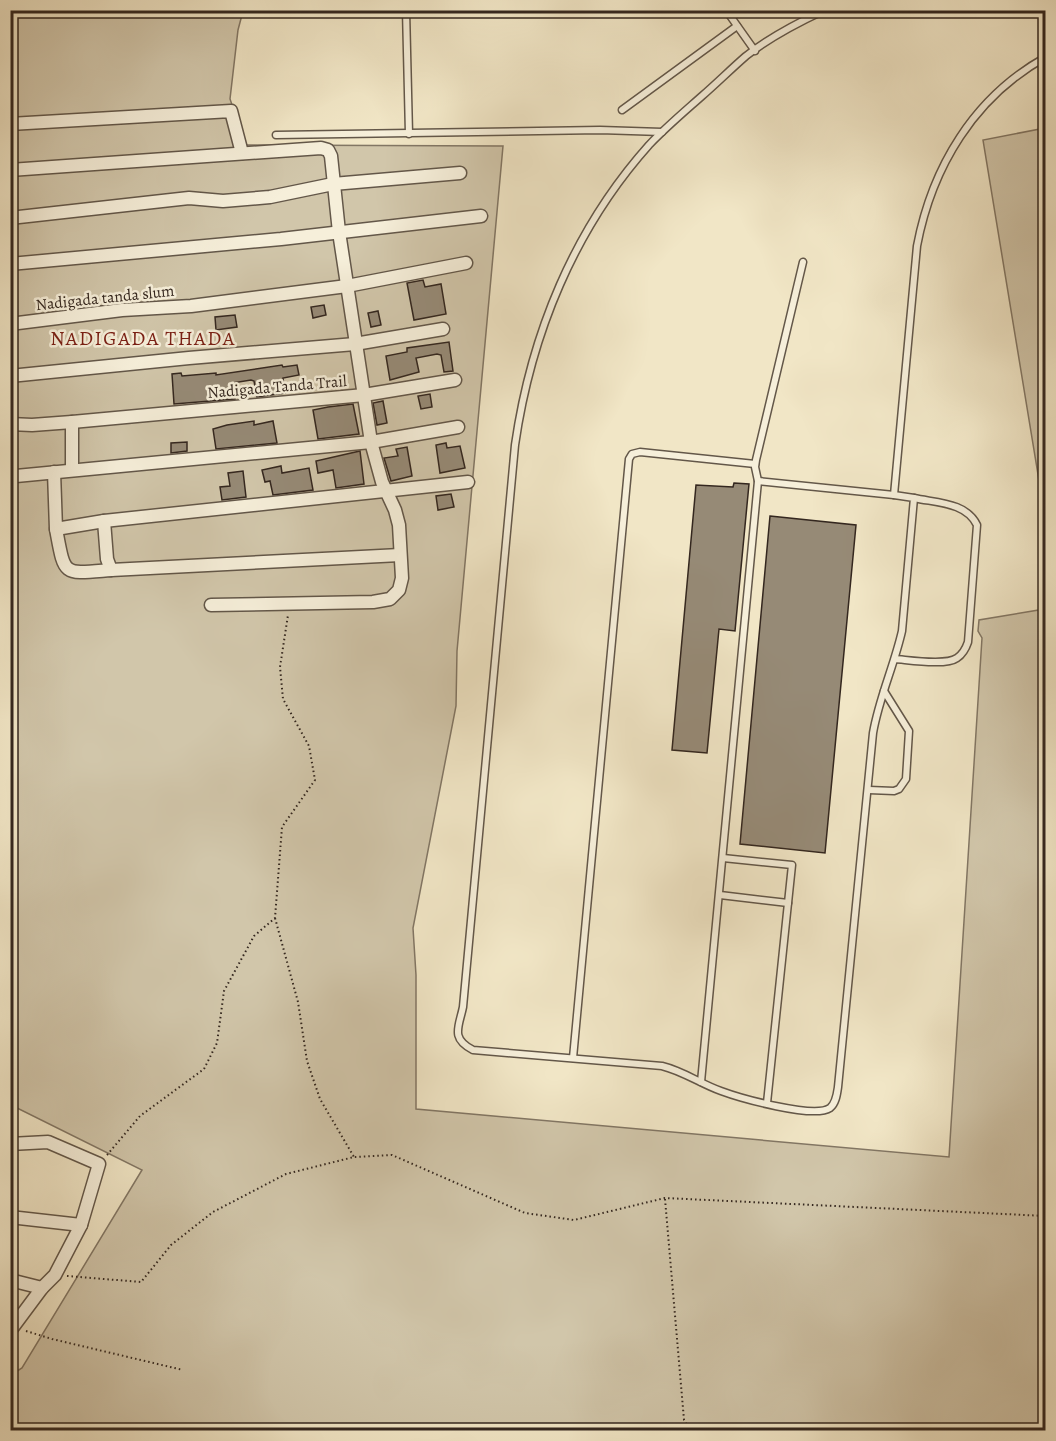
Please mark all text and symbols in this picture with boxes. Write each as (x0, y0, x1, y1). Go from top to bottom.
street label: Nadigada tanda slum (35, 280, 175, 316)
district label: NADIGADA THADA (50, 325, 236, 352)
street label: Nadigada Tanda Trail (206, 370, 348, 404)

